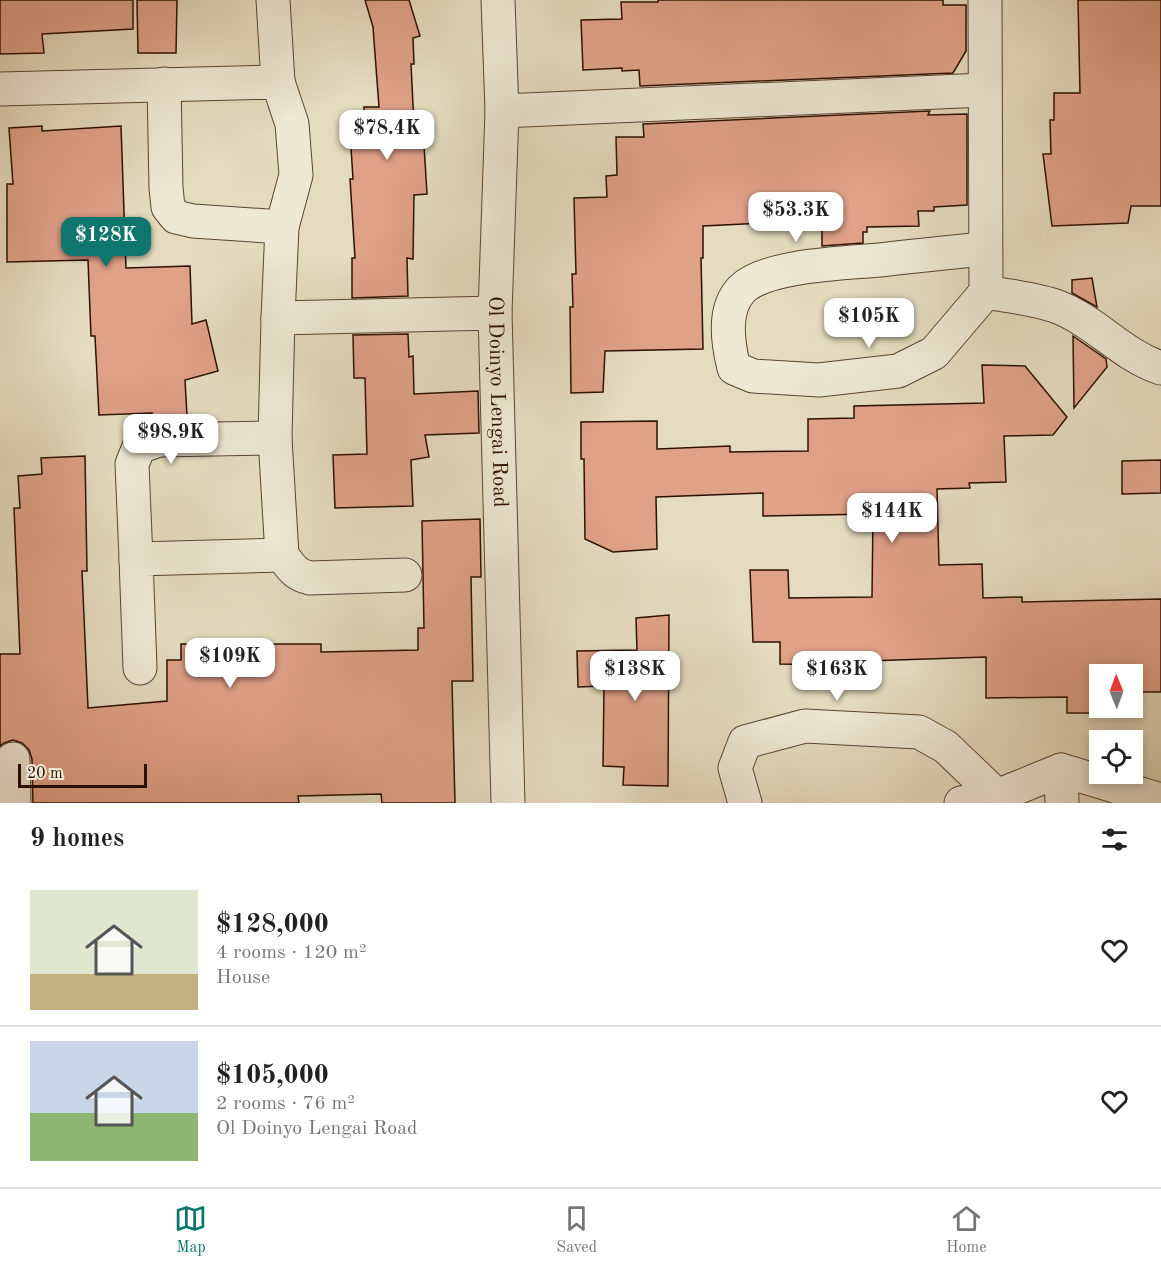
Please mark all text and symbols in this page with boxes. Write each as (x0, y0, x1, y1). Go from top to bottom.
pin: $78.4K (338, 110, 436, 161)
text: $78.4K (353, 119, 421, 139)
pin: $53.3K (747, 192, 845, 243)
text: $53.3K (762, 201, 830, 221)
pin: $128K (64, 217, 148, 268)
text: $128K (75, 226, 137, 246)
street label: Ol Doinyo Lengai Road (484, 296, 511, 508)
pin: $105K (827, 298, 911, 349)
text: $105K (838, 307, 900, 327)
pin: $98.9K (122, 414, 220, 465)
text: $98.9K (137, 423, 205, 443)
pin: $144K (850, 493, 934, 544)
text: $144K (861, 502, 923, 522)
pin: $109K (188, 638, 272, 689)
text: $109K (199, 647, 261, 667)
pin: $138K (593, 651, 677, 702)
pin: $163K (795, 651, 879, 702)
text: $138K (604, 660, 666, 680)
text: $163K (806, 660, 868, 680)
north arrow (1089, 664, 1143, 718)
map controls (1089, 664, 1143, 784)
button: locate (1089, 730, 1143, 784)
scale bar (18, 761, 147, 788)
text: 20 m (27, 766, 63, 782)
icon: filters (1098, 823, 1131, 856)
text: 9 homes (30, 826, 124, 852)
text: $128,000 (216, 912, 329, 938)
icon: home (78, 914, 150, 986)
icon: heart (1098, 934, 1131, 967)
text: 4 rooms · 120 m² (216, 943, 366, 963)
text: House (216, 968, 270, 988)
text: $105,000 (216, 1063, 329, 1089)
icon: home (78, 1065, 150, 1137)
icon: heart (1098, 1085, 1131, 1118)
text: 2 rooms · 76 m² (216, 1094, 355, 1114)
text: Ol Doinyo Lengai Road (216, 1119, 418, 1139)
tab: Map (174, 1202, 207, 1258)
tab: Saved (556, 1202, 597, 1258)
tab: Home (946, 1202, 987, 1258)

